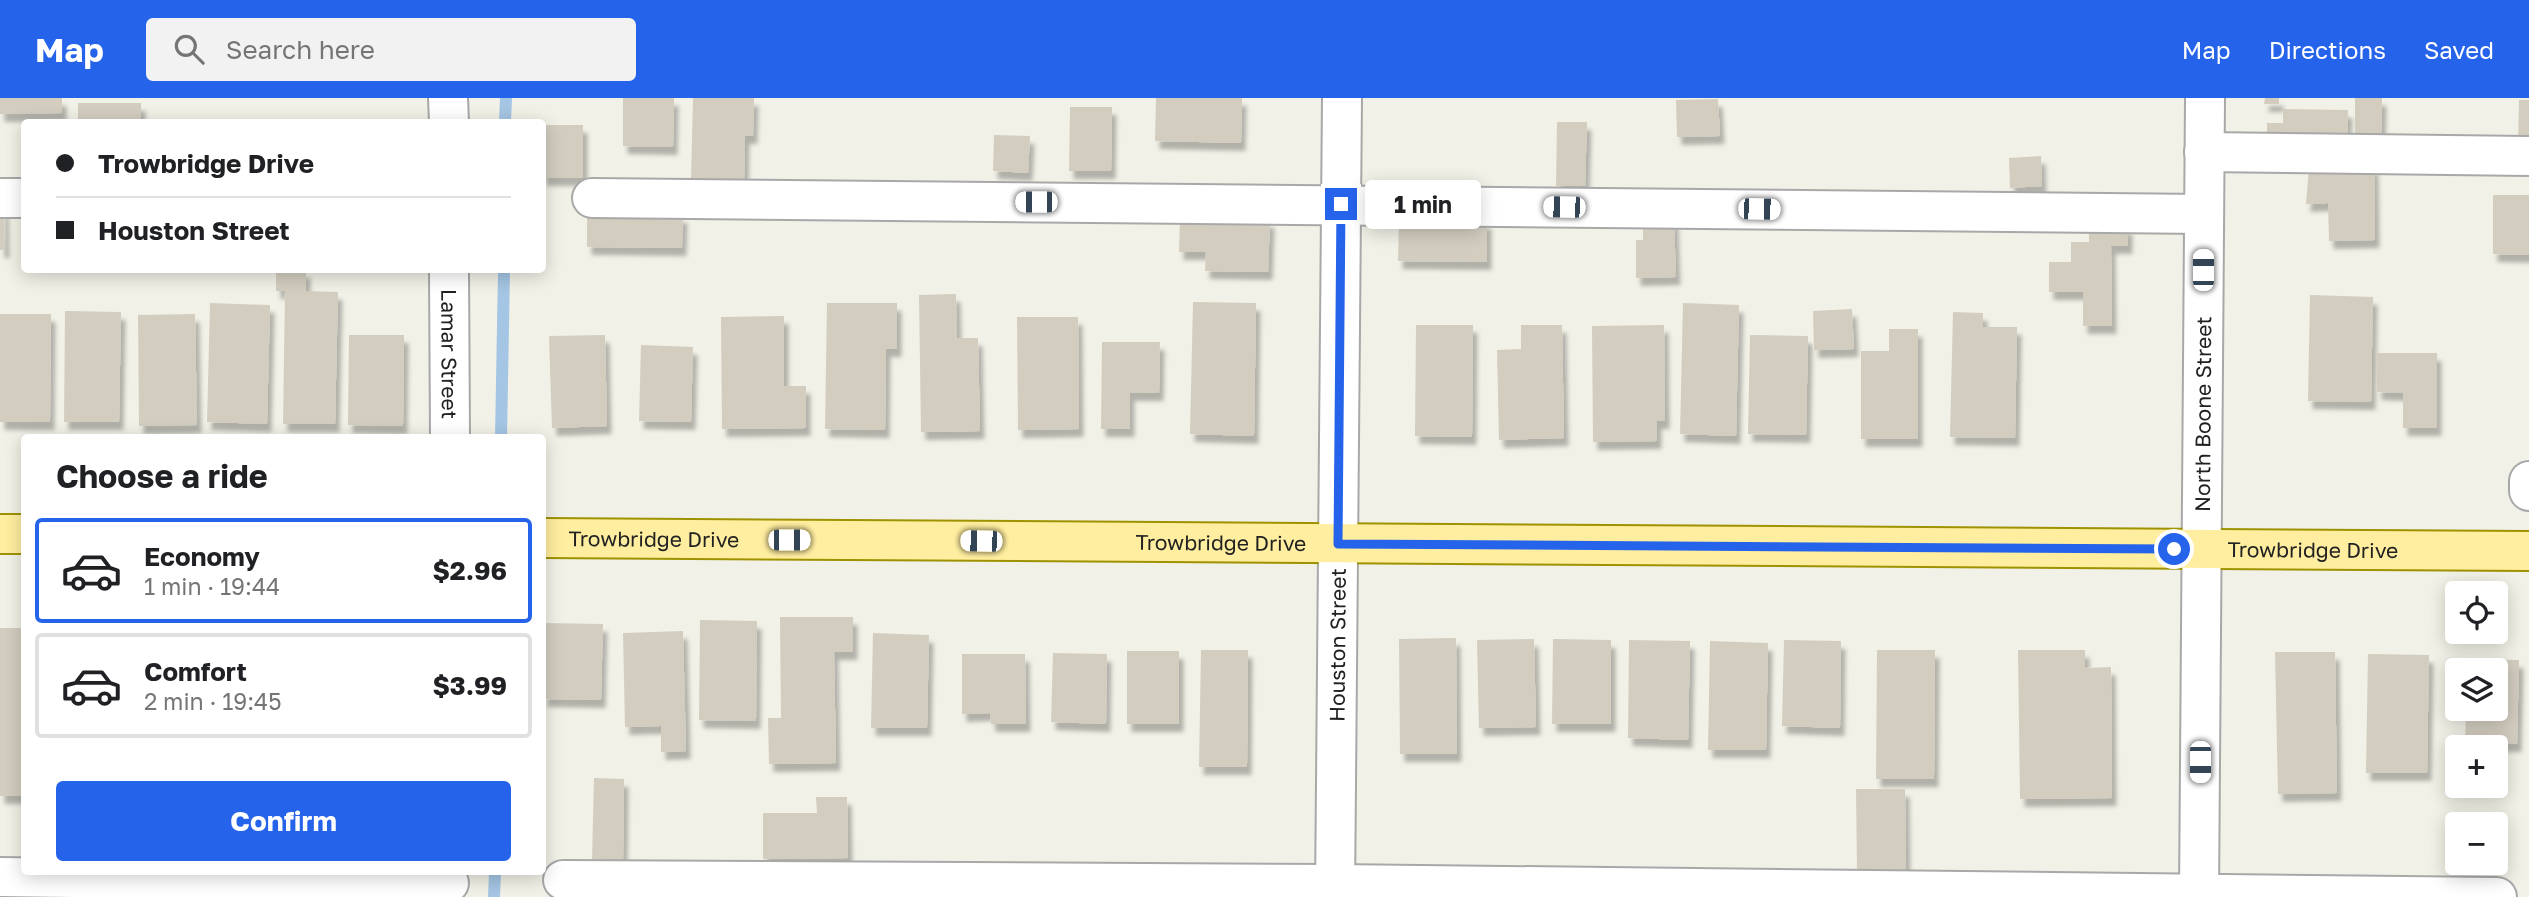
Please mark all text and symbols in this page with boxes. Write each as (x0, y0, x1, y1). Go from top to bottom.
search box (146, 18, 636, 81)
text: Map (35, 30, 104, 69)
icon: search (170, 30, 208, 68)
text: Search here (226, 34, 375, 65)
text: Map (2182, 35, 2231, 64)
text: Directions (2269, 35, 2386, 64)
text: Saved (2424, 35, 2494, 64)
text: Trowbridge Drive (98, 148, 314, 179)
callout: 1 min (1366, 180, 1481, 228)
route end (1325, 188, 1357, 220)
text: 1 min (1394, 190, 1452, 218)
car (1016, 192, 1058, 213)
car (1543, 196, 1586, 218)
car (1738, 198, 1781, 220)
text: Houston Street (98, 215, 290, 246)
car (2193, 249, 2214, 291)
street label: Lamar Street (436, 289, 463, 419)
street label: North Boone Street (2189, 316, 2216, 512)
text: Choose a ride (56, 457, 268, 495)
street label: Trowbridge Drive (569, 525, 739, 552)
street label: Trowbridge Drive (1136, 529, 1306, 556)
car (769, 530, 811, 551)
car (960, 530, 1003, 552)
route start (2158, 533, 2190, 565)
street label: Trowbridge Drive (2228, 536, 2398, 563)
icon: car (60, 539, 123, 602)
text: Economy (144, 541, 260, 572)
text: $2.96 (432, 555, 507, 586)
street label: Houston Street (1324, 568, 1351, 722)
text: 1 min · 19:44 (144, 572, 280, 600)
map controls (2445, 581, 2508, 875)
button: locate (2445, 581, 2508, 644)
icon: car (60, 654, 123, 717)
text: Comfort (144, 656, 247, 687)
button: layers (2445, 658, 2508, 721)
text: $3.99 (432, 670, 507, 701)
text: 2 min · 19:45 (144, 687, 282, 715)
button: + (2445, 735, 2508, 798)
car (2190, 741, 2211, 783)
button: Confirm (56, 781, 511, 861)
button: − (2445, 812, 2508, 875)

